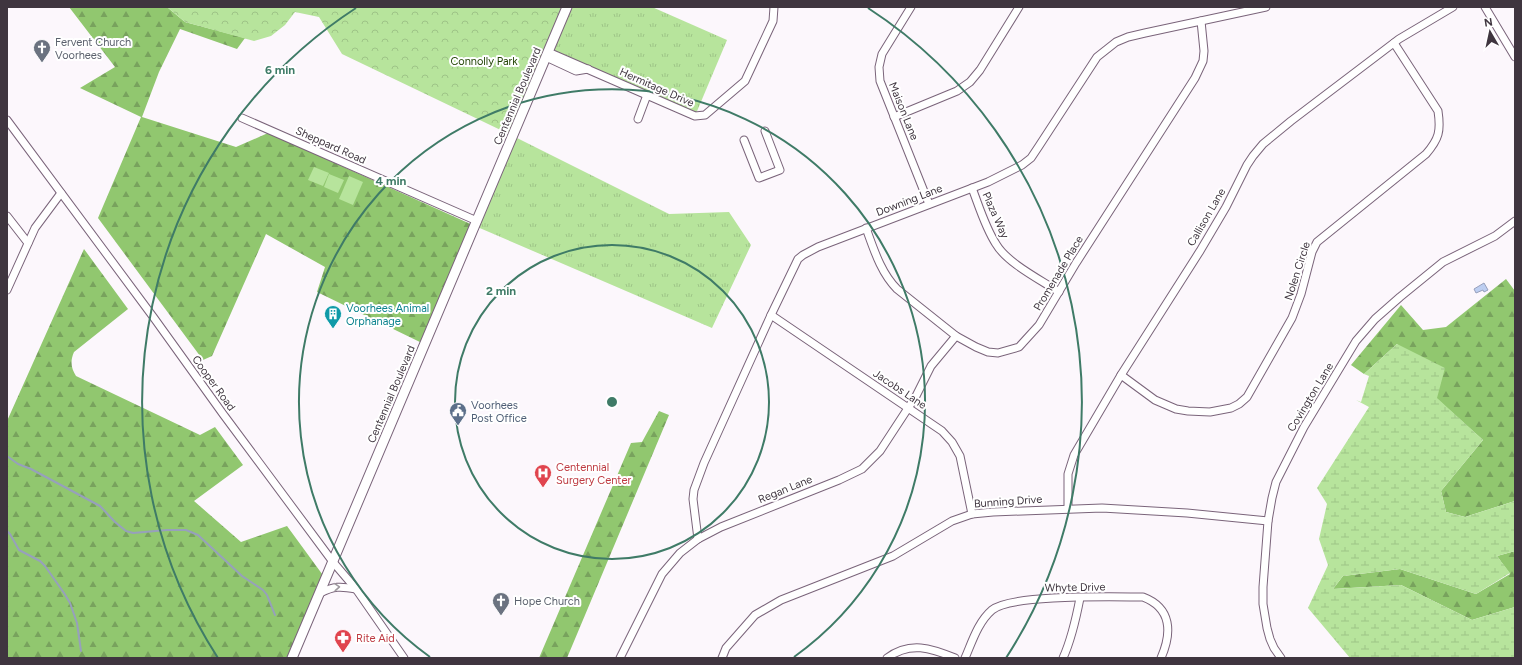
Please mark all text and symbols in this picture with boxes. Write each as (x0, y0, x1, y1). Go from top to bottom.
north arrow (1470, 12, 1510, 52)
text: N (1483, 16, 1494, 30)
place label: Fervent Church Voorhees (55, 36, 131, 62)
church icon: Fervent Church Voorhees (32, 38, 52, 63)
street label: Centennial Boulevard (491, 45, 544, 147)
park label: Connolly Park (450, 55, 518, 68)
text: 6 min (265, 63, 295, 77)
street label: Hermitage Drive (617, 65, 696, 110)
street label: Maison Lane (886, 80, 921, 142)
street label: Sheppard Road (294, 124, 368, 167)
text: 4 min (376, 174, 407, 188)
street label: Downing Lane (874, 182, 944, 219)
street label: Callison Lane (1185, 186, 1228, 249)
street label: Plaza Way (980, 190, 1012, 241)
street label: Promenade Place (1031, 233, 1086, 313)
street label: Nolen Circle (1282, 240, 1313, 302)
text: 2 min (486, 284, 516, 298)
place label: Voorhees Animal Orphanage (346, 302, 429, 328)
building icon: Voorhees Animal Orphanage (323, 304, 343, 329)
street label: Centennial Boulevard (365, 343, 418, 445)
street label: Cooper Road (189, 353, 238, 413)
street label: Covington Lane (1285, 361, 1336, 434)
street label: Jacobs Lane (871, 367, 929, 412)
centre of rings (605, 395, 619, 409)
place label: Voorhees Post Office (471, 399, 527, 425)
public building icon: Voorhees Post Office (448, 401, 468, 426)
place label: Centennial Surgery Center (556, 461, 632, 487)
hospital icon: Centennial Surgery Center (533, 463, 553, 488)
street label: Regan Lane (756, 473, 814, 506)
street label: Bunning Drive (973, 493, 1043, 510)
street label: Whyte Drive (1045, 580, 1105, 595)
one-way arrow (334, 583, 340, 592)
church icon: Hope Church (491, 591, 511, 616)
place label: Hope Church (514, 595, 580, 608)
pharmacy icon: Rite Aid (333, 628, 353, 653)
place label: Rite Aid (356, 632, 395, 645)

